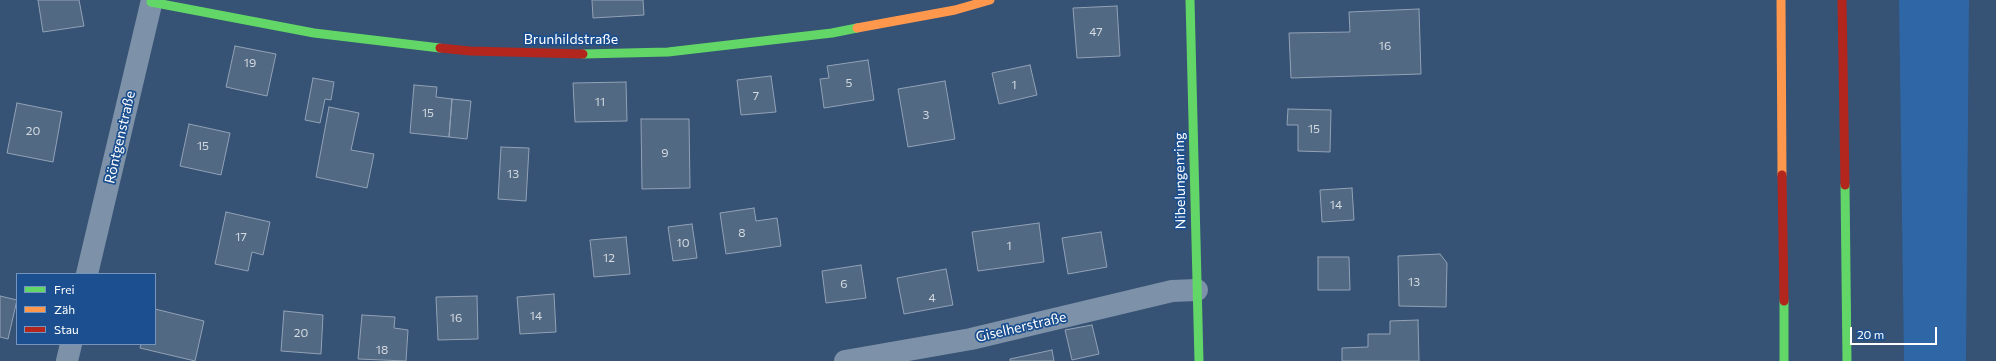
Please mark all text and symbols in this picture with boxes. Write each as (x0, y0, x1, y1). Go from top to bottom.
house number: 47 (1089, 25, 1103, 39)
street label: Brunhildstraße (524, 31, 618, 47)
house number: 16 (1379, 39, 1391, 53)
house number: 19 (244, 56, 256, 70)
house number: 5 (846, 76, 852, 90)
house number: 1 (1011, 78, 1017, 92)
street label: Röntgenstraße (101, 89, 139, 185)
house number: 7 (753, 89, 759, 103)
house number: 11 (595, 95, 605, 109)
house number: 15 (422, 106, 434, 120)
house number: 3 (923, 108, 929, 122)
house number: 15 (1308, 122, 1320, 136)
house number: 20 (26, 124, 40, 138)
street label: Nibelungenring (1171, 132, 1189, 230)
house number: 15 (197, 139, 209, 153)
house number: 9 (661, 146, 669, 160)
house number: 13 (507, 167, 519, 181)
house number: 14 (1330, 198, 1342, 212)
house number: 8 (738, 226, 746, 240)
house number: 17 (235, 230, 247, 244)
house number: 10 (677, 236, 689, 250)
house number: 1 (1006, 239, 1012, 253)
house number: 12 (603, 251, 615, 265)
legend (16, 273, 156, 345)
house number: 13 (1408, 275, 1420, 289)
house number: 6 (840, 277, 848, 291)
text: Frei (54, 282, 75, 296)
house number: 4 (928, 291, 936, 305)
text: Zäh (54, 302, 75, 316)
street label: Giselherstraße (974, 308, 1068, 346)
house number: 14 (530, 309, 542, 323)
house number: 16 (450, 311, 462, 325)
scale bar (1852, 319, 1939, 345)
text: Stau (54, 322, 79, 336)
house number: 20 (294, 326, 308, 340)
text: 20 m (1857, 327, 1884, 341)
house number: 18 (376, 343, 388, 357)

